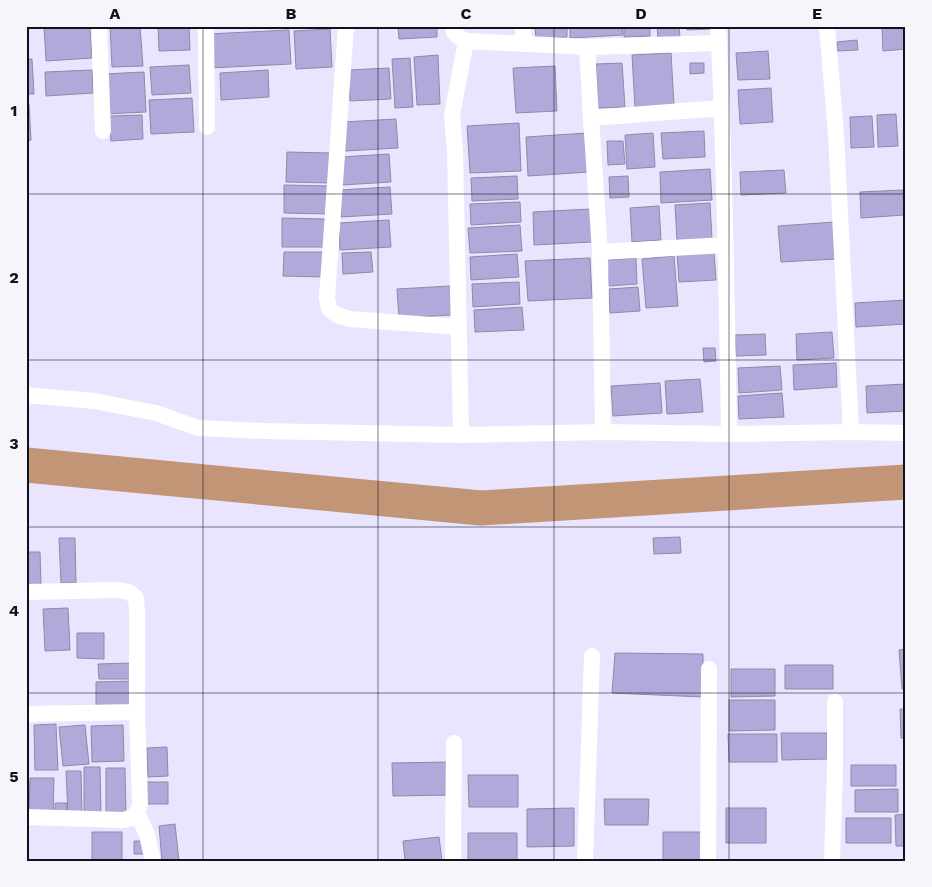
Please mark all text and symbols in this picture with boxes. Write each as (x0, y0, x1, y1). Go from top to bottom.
text: A (110, 4, 121, 23)
text: B (286, 4, 297, 23)
text: C (461, 4, 472, 23)
text: D (635, 4, 647, 23)
text: E (812, 4, 822, 23)
text: 1 (11, 101, 17, 120)
text: 2 (9, 268, 19, 287)
text: 3 (9, 434, 19, 453)
text: 4 (9, 601, 19, 620)
text: 5 (9, 767, 19, 786)

